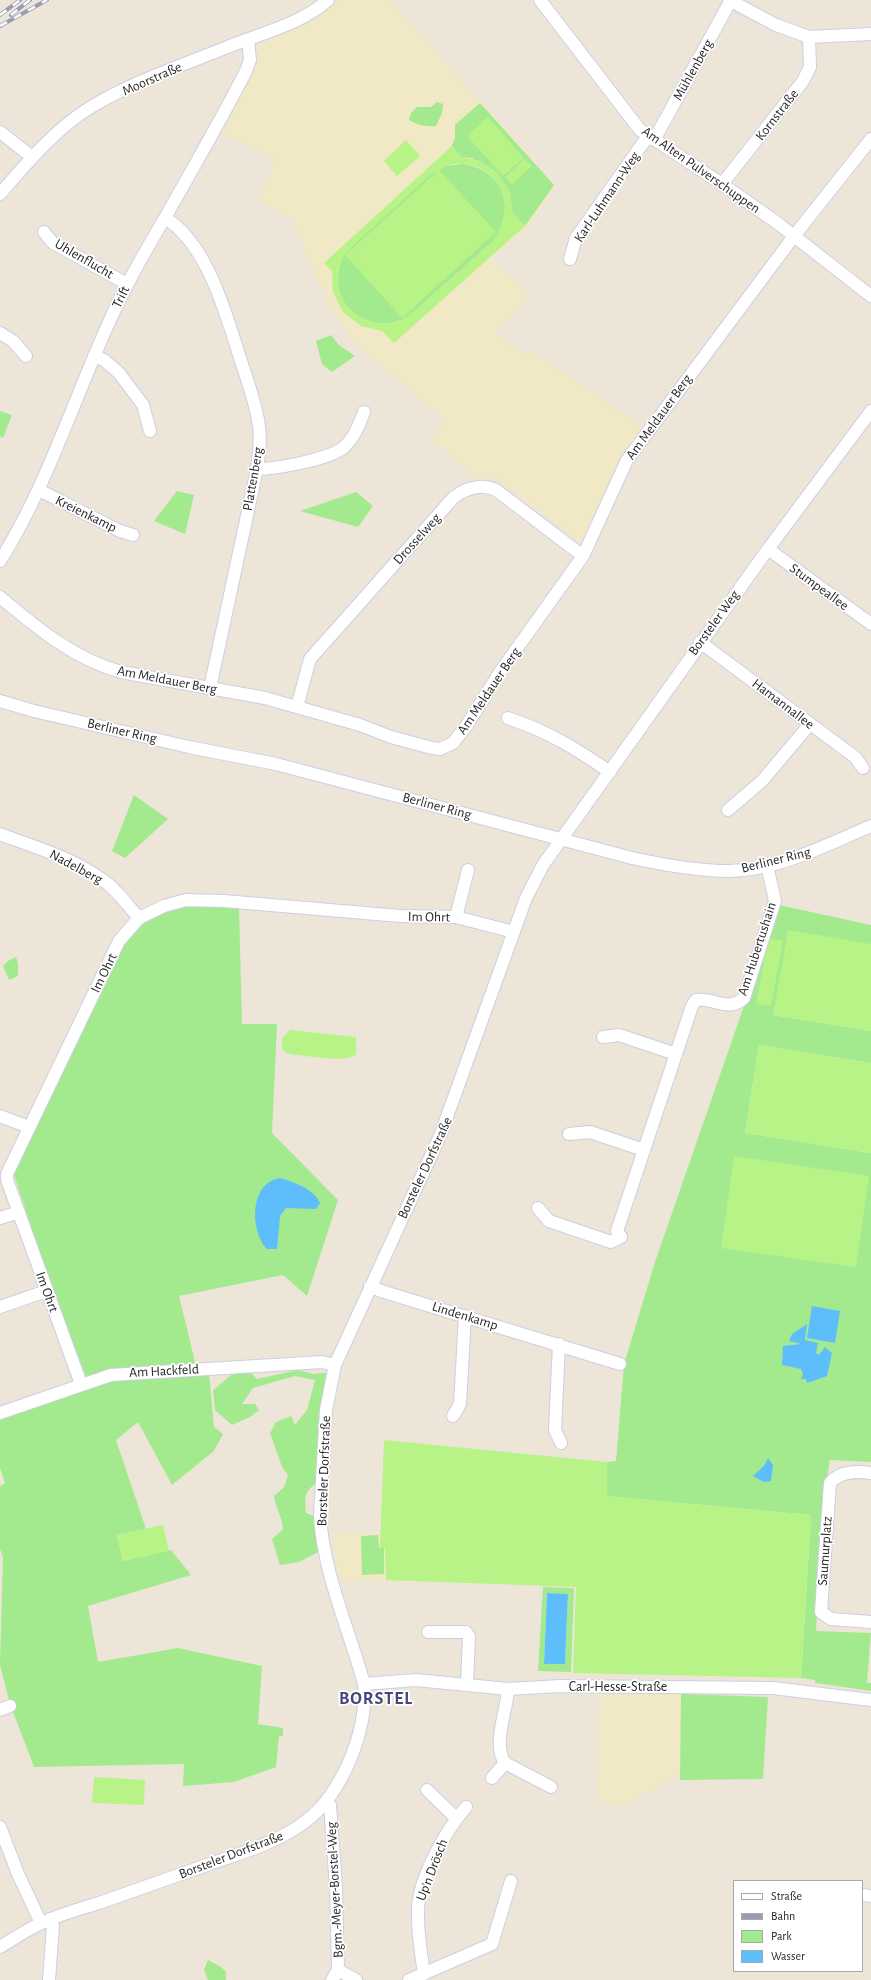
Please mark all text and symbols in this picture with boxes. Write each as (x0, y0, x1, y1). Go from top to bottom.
street label: Mühlenberg (669, 36, 717, 104)
street label: Moorstraße (120, 58, 184, 100)
street label: Kornstraße (752, 86, 802, 144)
street label: Am Alten Pulverschuppen (639, 123, 763, 217)
street label: Karl-Luhmann-Weg (570, 148, 644, 246)
street label: Uhlenflucht (52, 235, 116, 283)
street label: Trift (108, 283, 134, 311)
street label: Am Meldauer Berg (622, 371, 696, 463)
street label: Plattenberg (239, 446, 267, 512)
street label: Kreienkamp (53, 492, 119, 536)
street label: Drosselweg (390, 510, 444, 568)
street label: Stumpeallee (786, 560, 852, 614)
street label: Borsteler Weg (685, 587, 743, 659)
street label: Am Meldauer Berg (454, 644, 524, 738)
street label: Am Meldauer Berg (116, 662, 218, 698)
street label: Hamannallee (748, 675, 818, 733)
street label: Berliner Ring (86, 715, 158, 747)
street label: Berliner Ring (401, 789, 473, 823)
street label: Berliner Ring (740, 843, 812, 877)
street label: Nadelberg (46, 846, 106, 888)
street label: Am Hubertushain (734, 900, 780, 998)
street label: Im Ohrt (408, 908, 450, 926)
street label: Im Ohrt (87, 950, 121, 996)
street label: Borsteler Dorfstraße (394, 1114, 456, 1222)
street label: Im Ohrt (32, 1269, 62, 1315)
street label: Lindenkamp (430, 1298, 500, 1334)
street label: Am Hackfeld (129, 1361, 199, 1381)
street label: Borsteler Dorfstraße (314, 1415, 334, 1527)
street label: Saumurplatz (814, 1516, 836, 1586)
street label: Carl-Hesse-Straße (569, 1679, 667, 1695)
district label: BORSTEL (339, 1688, 413, 1710)
street label: Bgm.-Meyer-Borstel-Weg (323, 1822, 347, 1958)
street label: Borsteler Dorfstraße (176, 1827, 286, 1883)
street label: Up'n Drösch (413, 1837, 451, 1903)
legend (733, 1880, 863, 1972)
text: Straße (771, 1890, 802, 1902)
text: Bahn (771, 1910, 795, 1922)
text: Park (771, 1930, 792, 1942)
text: Wasser (771, 1950, 805, 1962)

